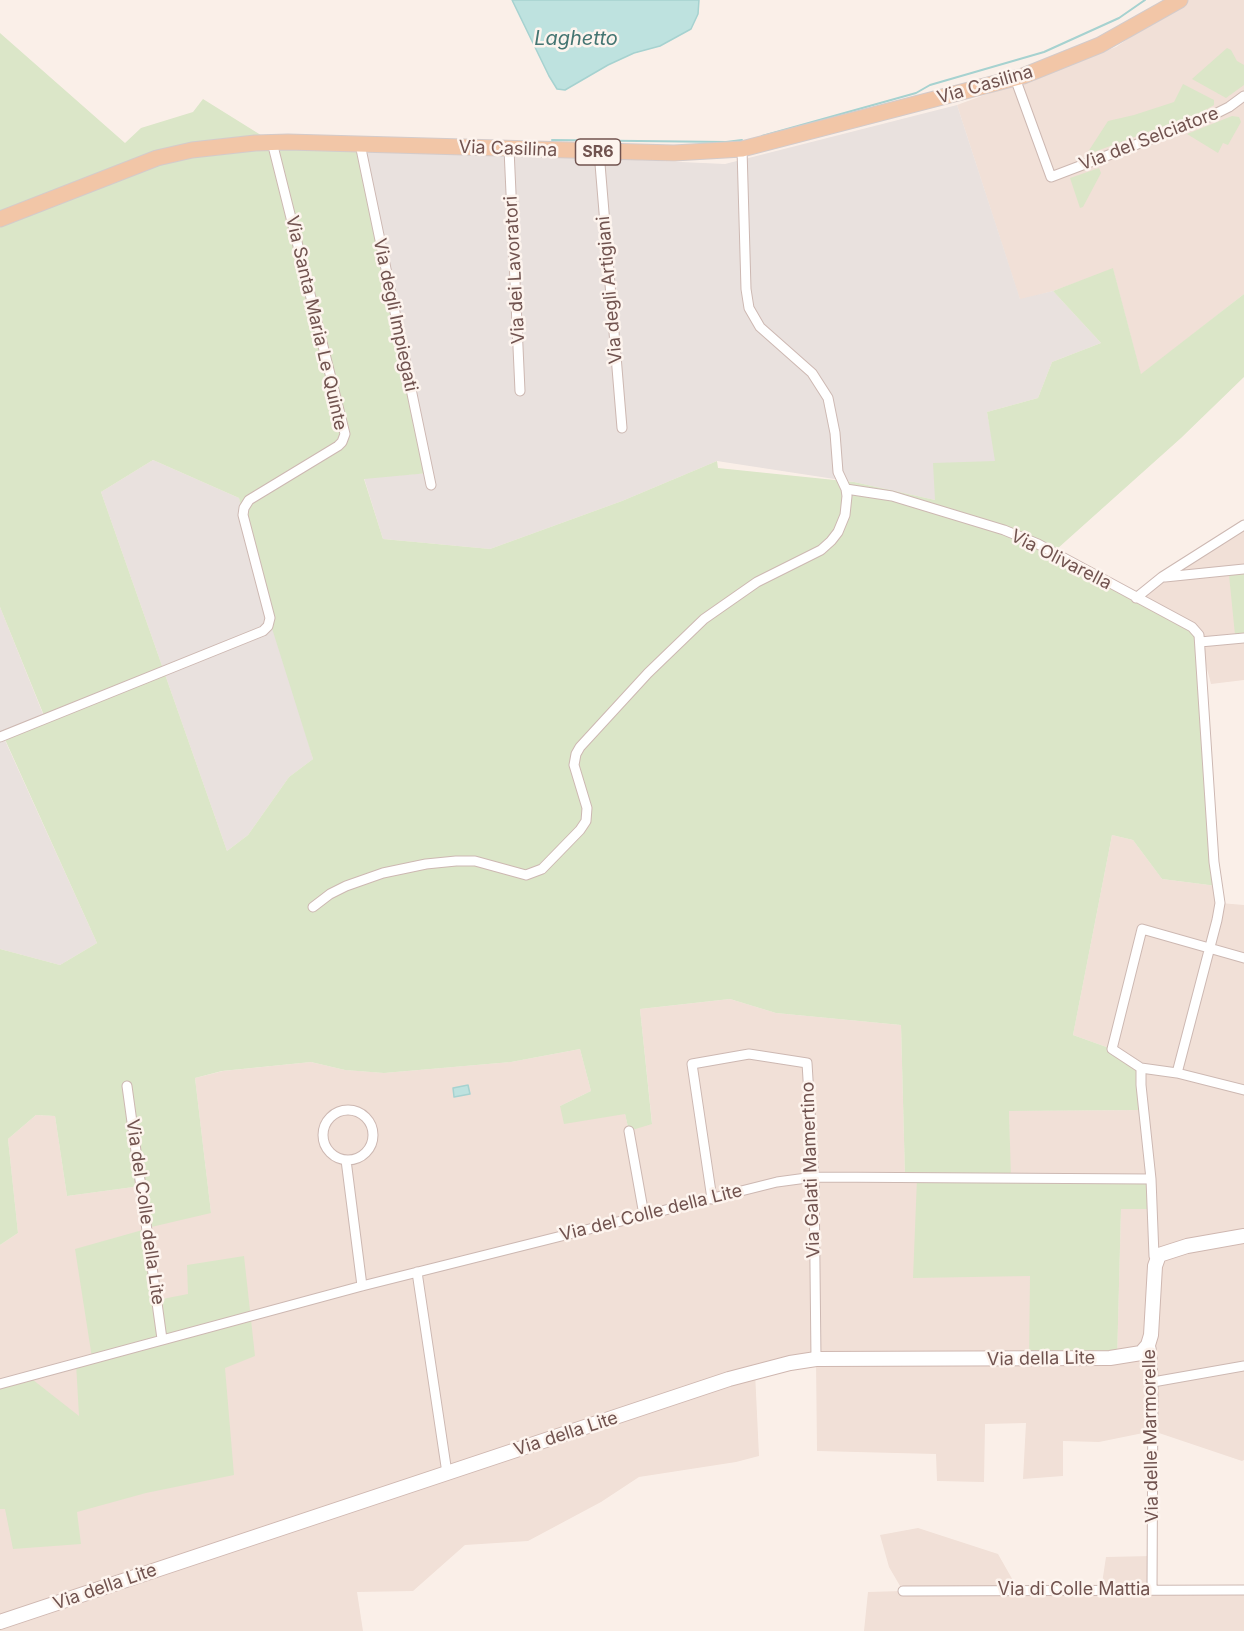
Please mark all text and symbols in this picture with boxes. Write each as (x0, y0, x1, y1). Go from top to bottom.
water label: Laghetto (534, 27, 618, 51)
street label: Via Casilina (935, 61, 1035, 109)
street label: Via del Selciatore (1076, 102, 1222, 176)
street label: Via Casilina (458, 136, 558, 162)
road number: SR6 (576, 139, 620, 165)
street label: Via dei Lavoratori (500, 195, 530, 345)
street label: Via Santa Maria Le Quinte (281, 214, 351, 432)
street label: Via degli Artigiani (593, 215, 627, 365)
street label: Via degli Impiegati (368, 236, 422, 394)
street label: Via Olivarella (1007, 525, 1115, 595)
street label: Via Galati Mamertino (797, 1081, 825, 1259)
street label: Via del Colle della Lite (121, 1118, 169, 1306)
street label: Via del Colle della Lite (558, 1180, 744, 1246)
street label: Via della Lite (987, 1347, 1095, 1371)
street label: Via delle Marmorelle (1139, 1349, 1163, 1523)
street label: Via della Lite (511, 1407, 621, 1461)
street label: Via della Lite (50, 1559, 160, 1615)
street label: Via di Colle Mattia (998, 1579, 1150, 1601)

